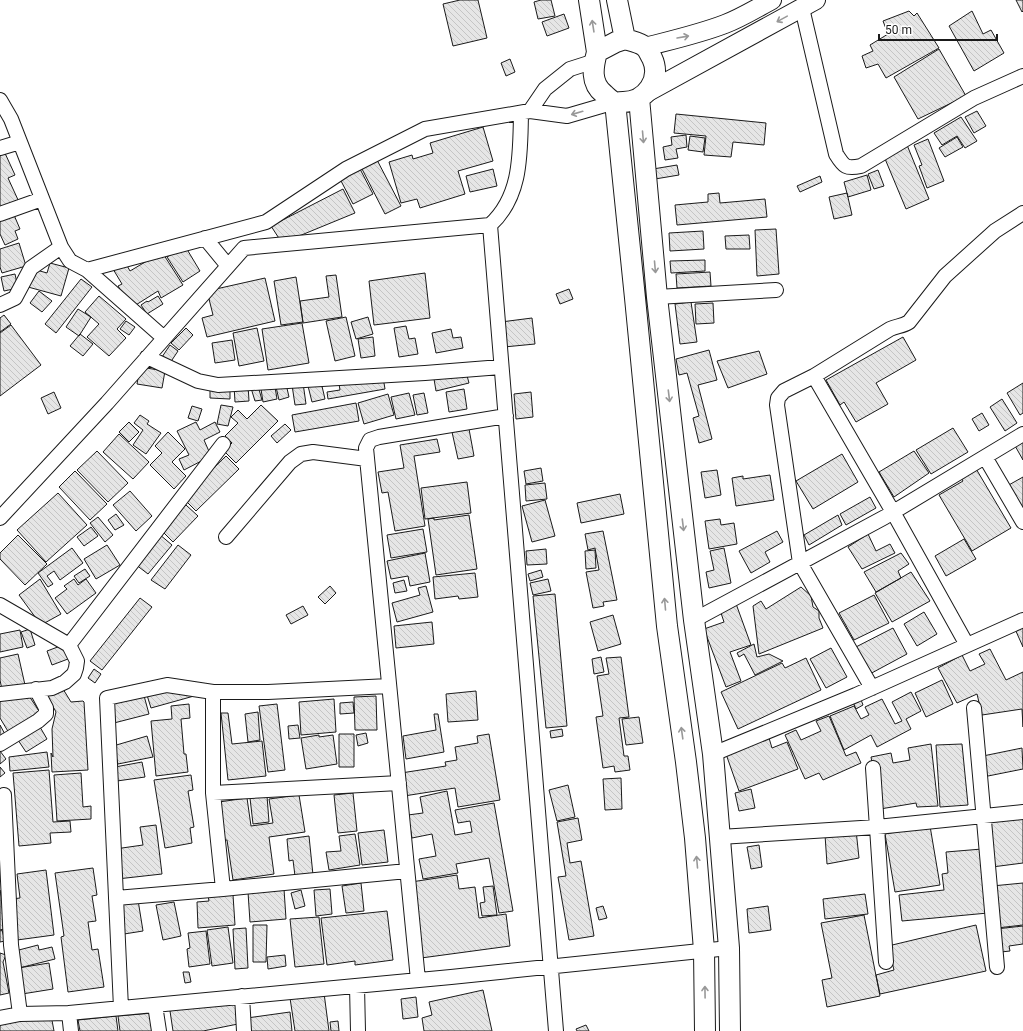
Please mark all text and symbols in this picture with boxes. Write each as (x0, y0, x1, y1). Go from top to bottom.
one-way arrow (776, 16, 788, 23)
scale bar (879, 16, 997, 42)
one-way arrow (589, 20, 597, 33)
text: 50 m (885, 23, 912, 37)
one-way arrow (676, 33, 689, 41)
one-way arrow (571, 110, 584, 117)
one-way arrow (639, 130, 647, 143)
one-way arrow (651, 260, 658, 273)
one-way arrow (665, 389, 672, 402)
one-way arrow (680, 518, 687, 531)
one-way arrow (661, 598, 668, 611)
one-way arrow (678, 727, 686, 740)
one-way arrow (693, 856, 700, 869)
one-way arrow (701, 986, 709, 999)

